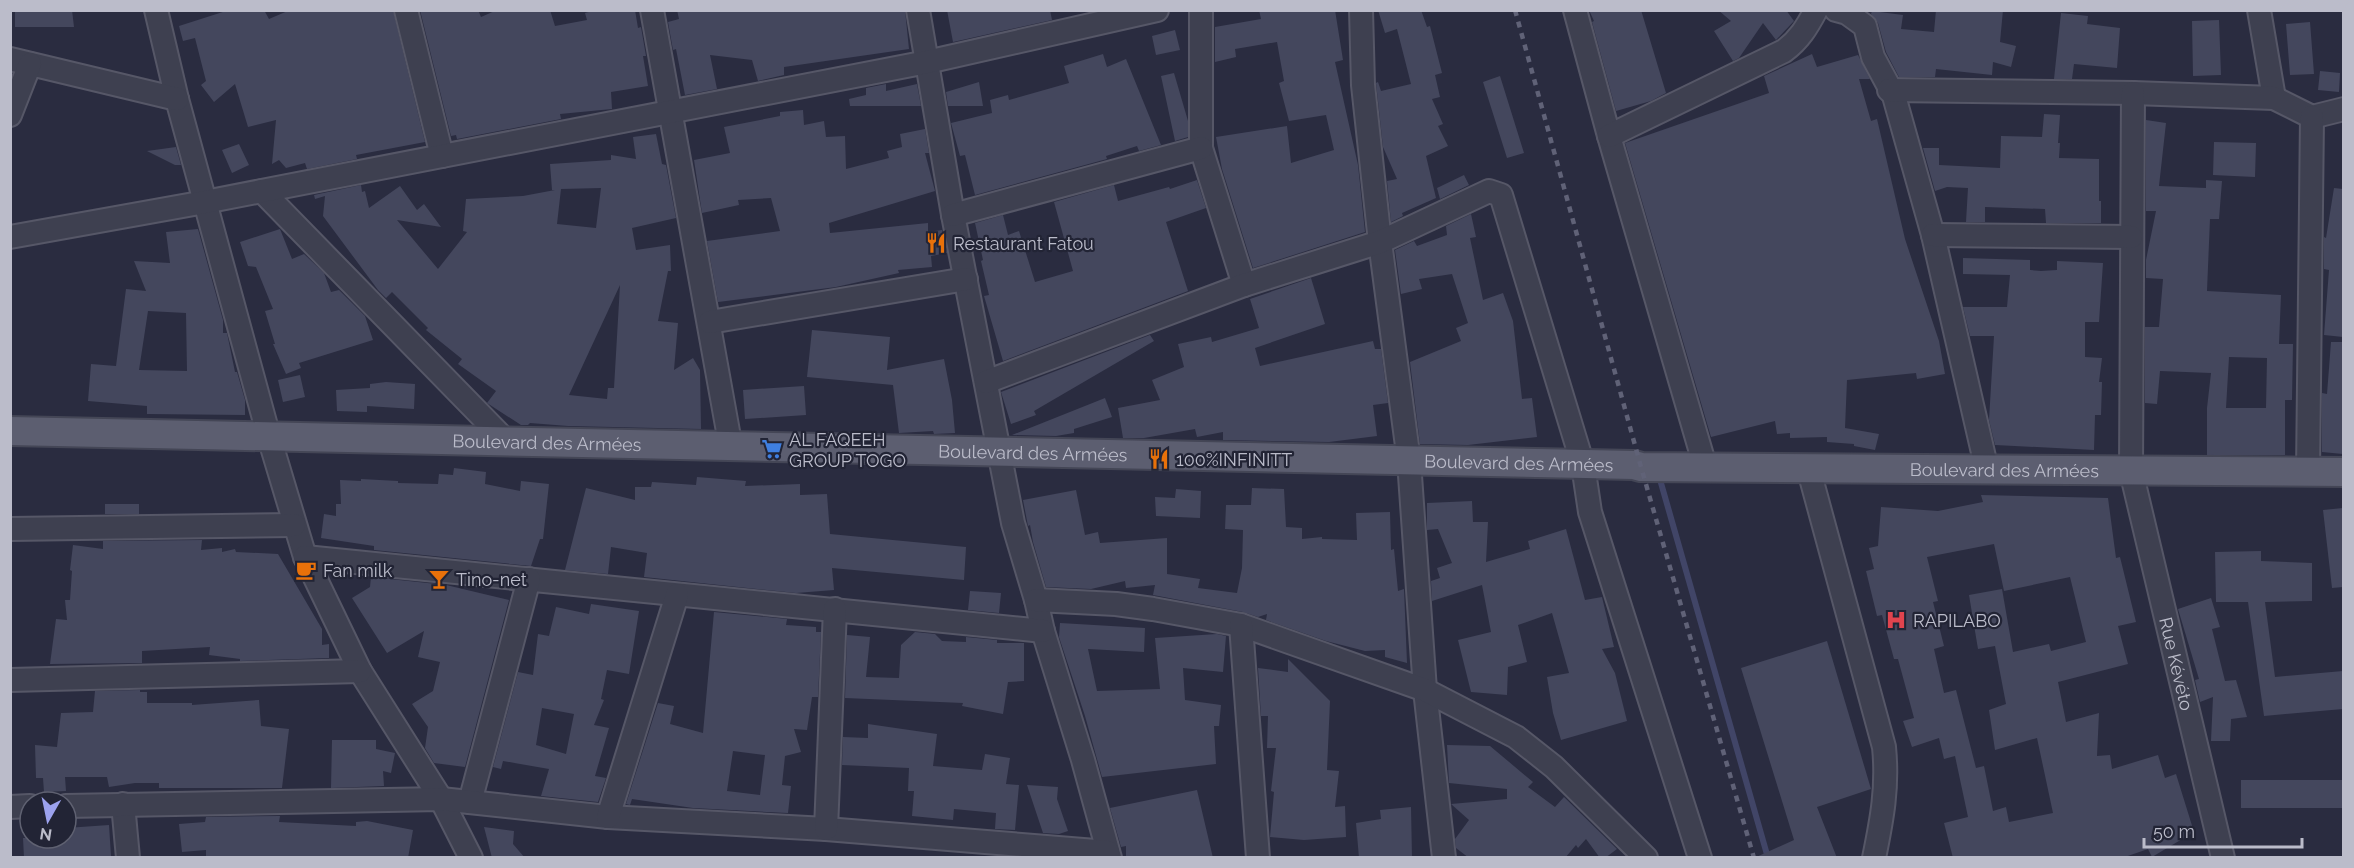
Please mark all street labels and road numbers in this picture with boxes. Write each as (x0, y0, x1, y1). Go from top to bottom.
street label: Boulevard des Armées (452, 430, 642, 455)
street label: Boulevard des Armées (938, 440, 1128, 465)
street label: Boulevard des Armées (1424, 450, 1614, 475)
street label: Boulevard des Armées (1910, 458, 2099, 481)
street label: Rue Kévéto (2156, 615, 2198, 713)

